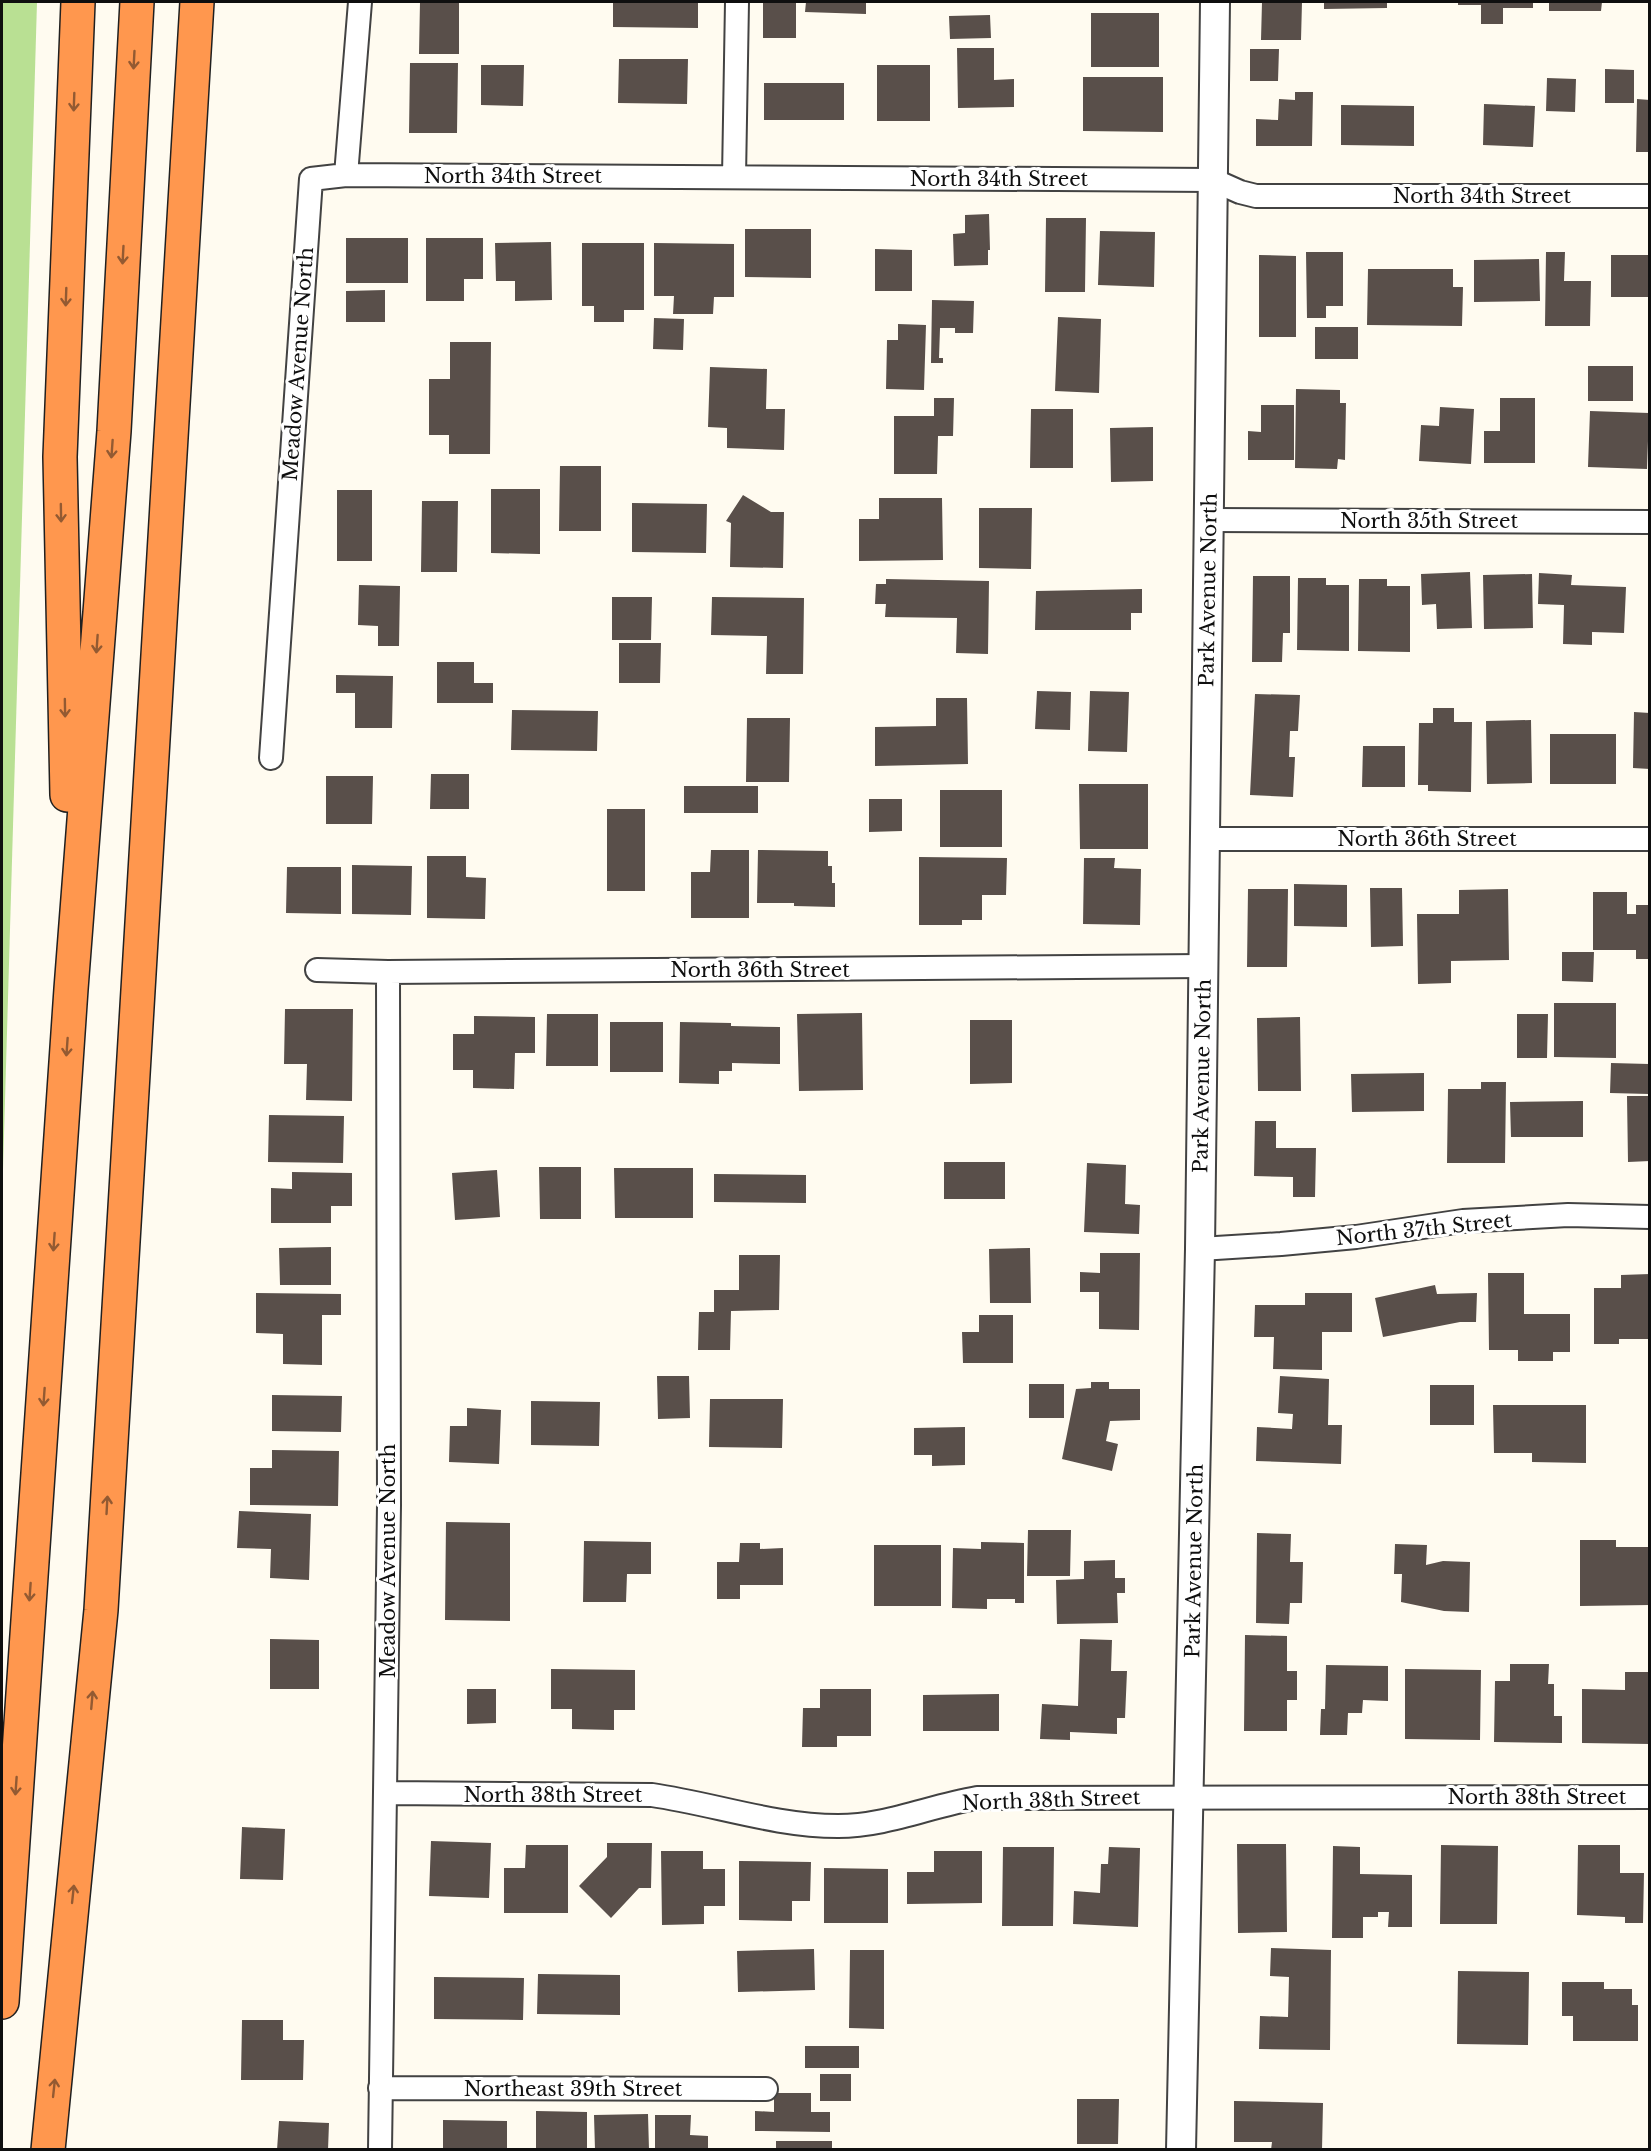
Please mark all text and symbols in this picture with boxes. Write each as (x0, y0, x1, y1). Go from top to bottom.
one-way arrow (128, 49, 139, 69)
one-way arrow (68, 91, 79, 111)
street label: North 34th Street (424, 164, 603, 188)
street label: North 34th Street (910, 167, 1089, 191)
street label: North 34th Street (1393, 184, 1572, 208)
one-way arrow (117, 244, 128, 264)
street label: Meadow Avenue North (278, 246, 318, 482)
one-way arrow (60, 286, 72, 306)
one-way arrow (106, 439, 117, 459)
street label: Park Avenue North (1194, 492, 1222, 687)
one-way arrow (55, 502, 67, 522)
street label: North 35th Street (1340, 509, 1518, 533)
one-way arrow (92, 633, 103, 653)
one-way arrow (59, 697, 71, 717)
street label: North 36th Street (1337, 827, 1517, 851)
street label: North 36th Street (670, 958, 850, 982)
street label: Park Avenue North (1188, 978, 1216, 1173)
one-way arrow (61, 1037, 72, 1057)
street label: North 37th Street (1335, 1208, 1514, 1250)
one-way arrow (48, 1231, 59, 1251)
one-way arrow (38, 1387, 49, 1407)
street label: Meadow Avenue North (376, 1443, 400, 1678)
street label: Park Avenue North (1180, 1463, 1208, 1658)
one-way arrow (102, 1496, 113, 1516)
one-way arrow (24, 1581, 35, 1601)
one-way arrow (87, 1690, 98, 1710)
one-way arrow (11, 1776, 22, 1796)
street label: North 38th Street (464, 1783, 643, 1807)
street label: North 38th Street (961, 1785, 1141, 1815)
street label: North 38th Street (1448, 1785, 1627, 1809)
one-way arrow (68, 1885, 79, 1904)
street label: Northeast 39th Street (464, 2077, 683, 2101)
one-way arrow (49, 2079, 60, 2098)

